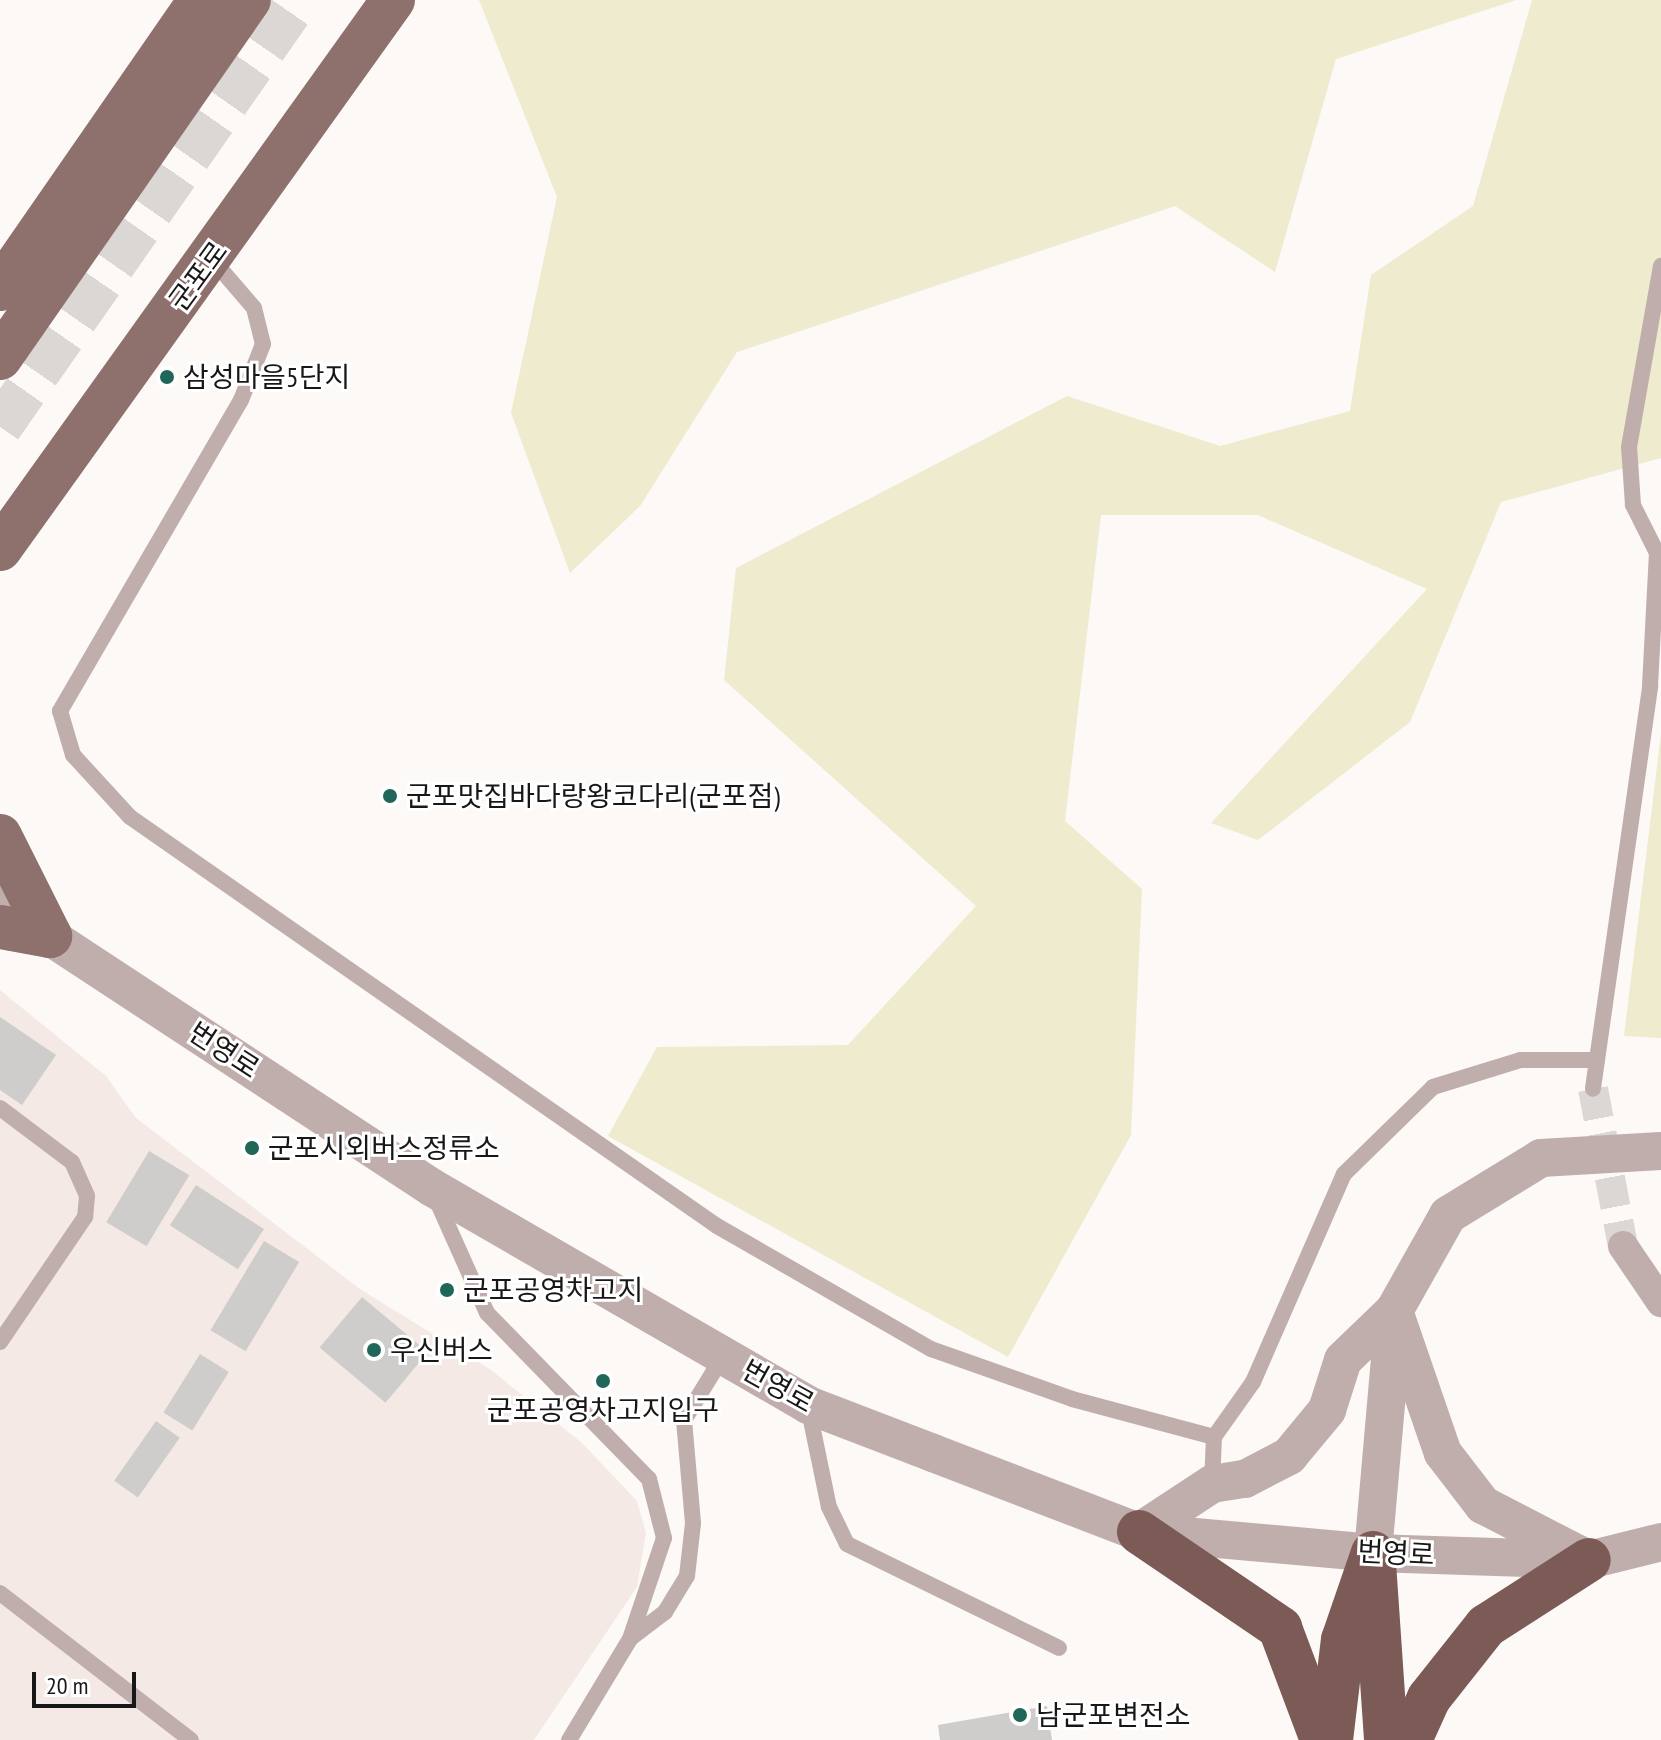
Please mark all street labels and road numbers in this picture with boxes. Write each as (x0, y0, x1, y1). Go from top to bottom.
street label: 군포로 (162, 235, 234, 317)
street label: 번영로 (182, 1015, 266, 1085)
street label: 번영로 (736, 1353, 820, 1419)
street label: 번영로 (1357, 1534, 1435, 1572)

